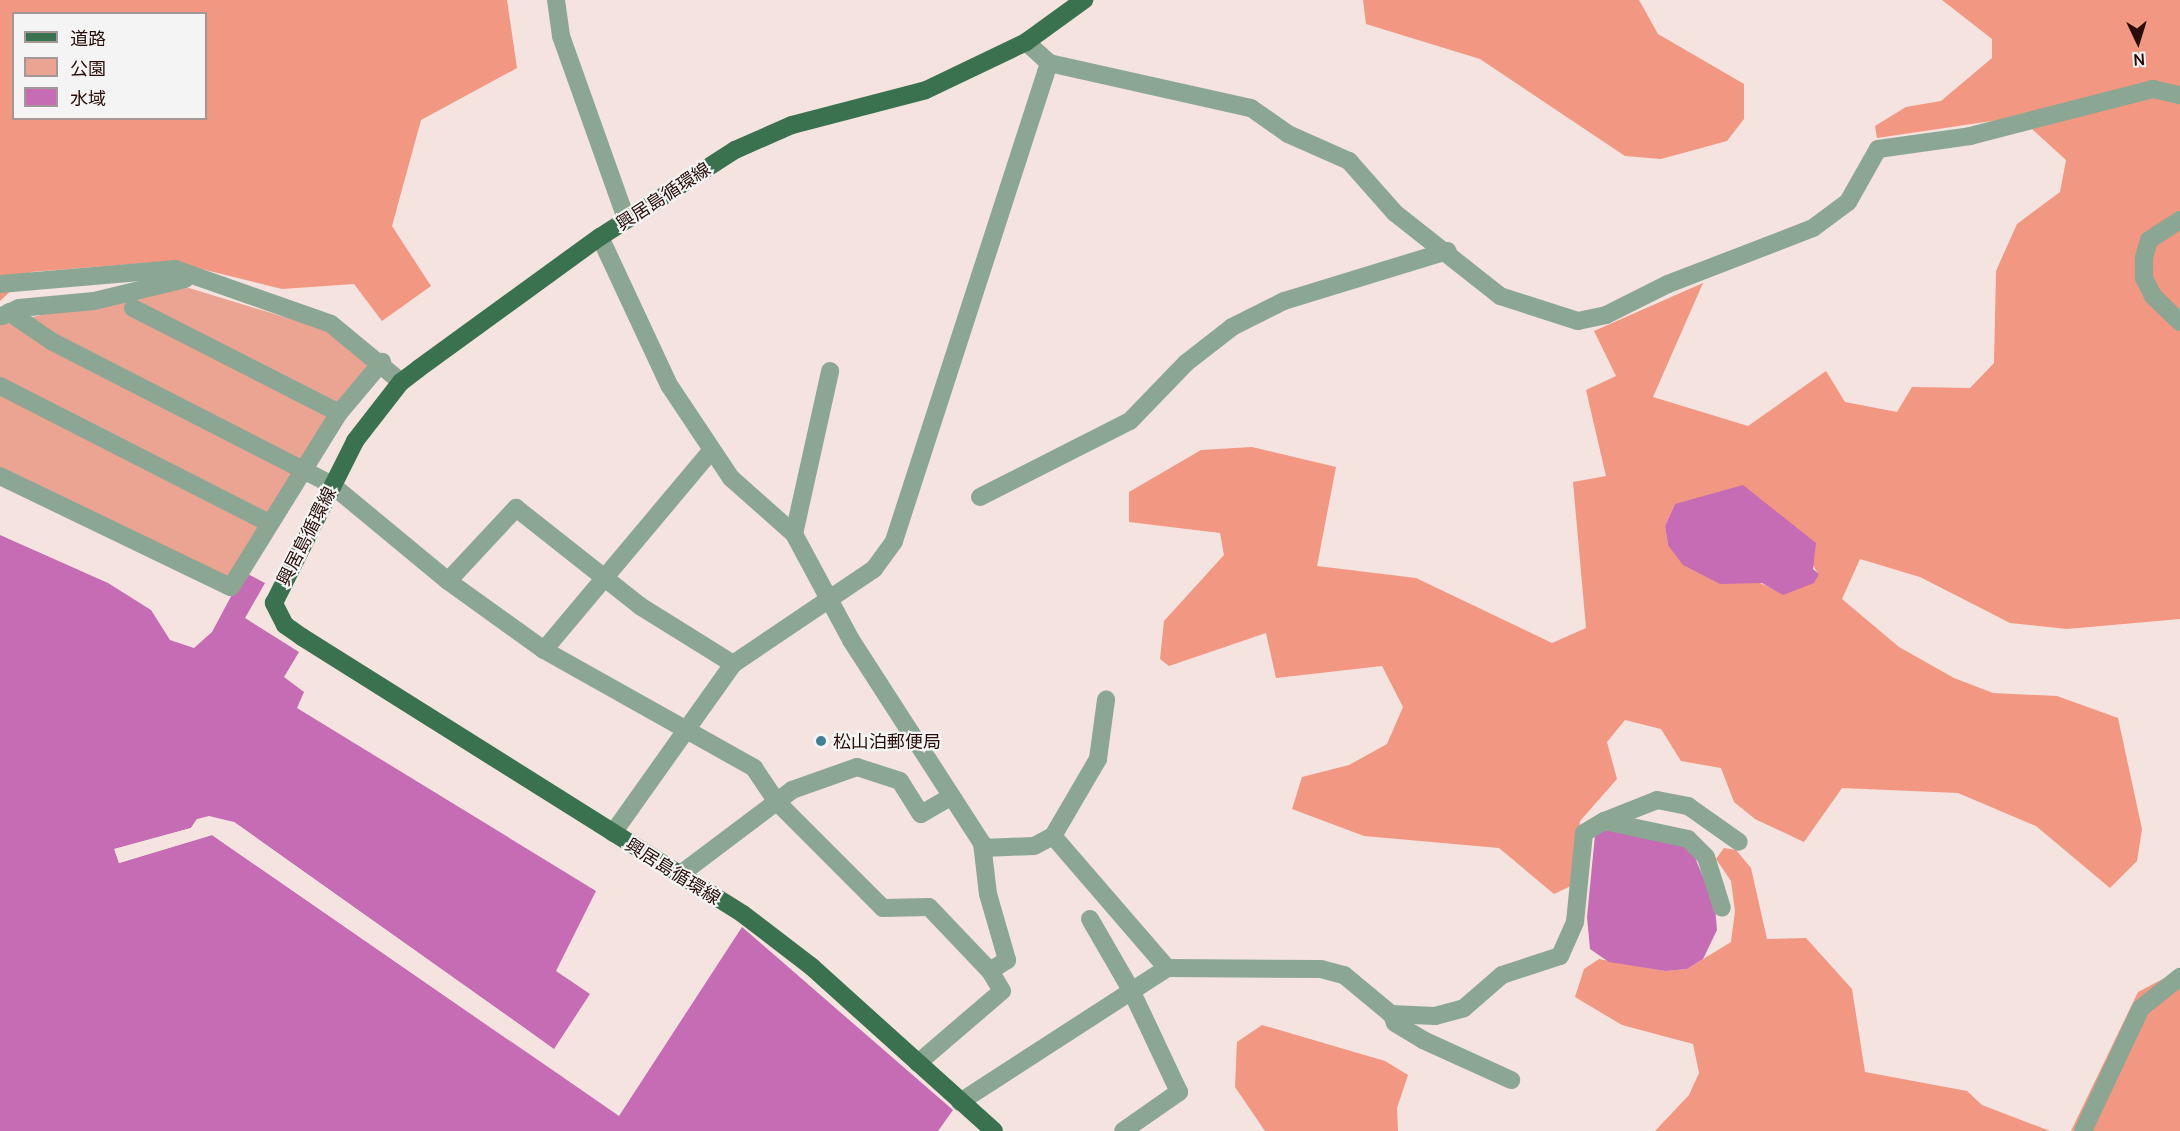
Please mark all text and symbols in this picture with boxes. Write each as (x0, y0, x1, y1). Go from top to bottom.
legend (12, 12, 207, 120)
north arrow (2108, 12, 2168, 72)
text: 道路 (70, 26, 106, 50)
text: N (2133, 49, 2146, 71)
text: 公園 (70, 56, 106, 80)
text: 水域 (70, 86, 106, 110)
street label: 興居島循環線 (612, 158, 714, 234)
street label: 興居島循環線 (272, 483, 340, 589)
place label: 松山泊郵便局 (833, 730, 941, 752)
marker: 松山泊郵便局 (814, 734, 828, 748)
street label: 興居島循環線 (621, 833, 725, 909)

